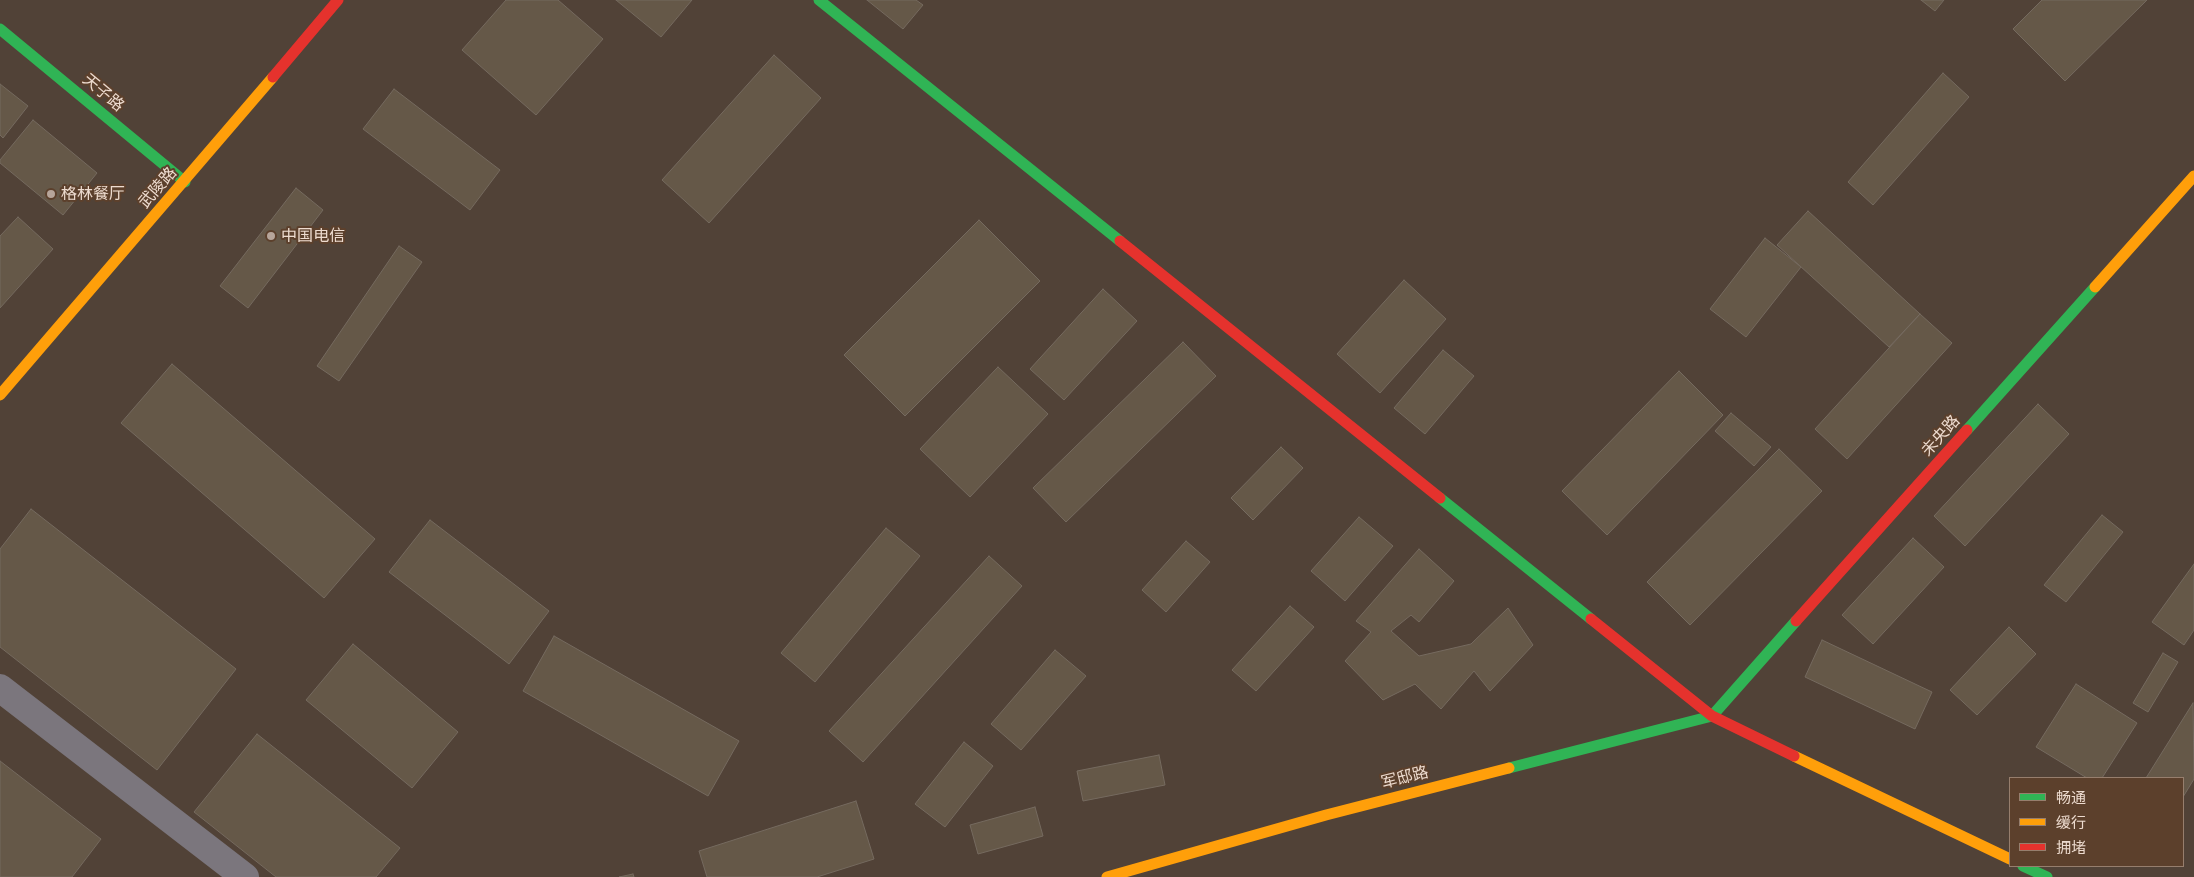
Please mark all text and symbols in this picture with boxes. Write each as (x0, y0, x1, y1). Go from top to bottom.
street label: 天子路 (78, 70, 128, 116)
street label: 武陵路 (135, 164, 181, 212)
place label: 格林餐厅 (61, 184, 125, 204)
marker: 格林餐厅 (45, 188, 57, 200)
place label: 中国电信 (281, 226, 345, 246)
marker: 中国电信 (265, 230, 277, 242)
street label: 未央路 (1918, 412, 1964, 460)
street label: 军邸路 (1379, 763, 1431, 793)
legend (2009, 777, 2184, 867)
text: 畅通 (2056, 787, 2086, 807)
text: 缓行 (2056, 812, 2086, 832)
text: 拥堵 (2056, 837, 2086, 857)

